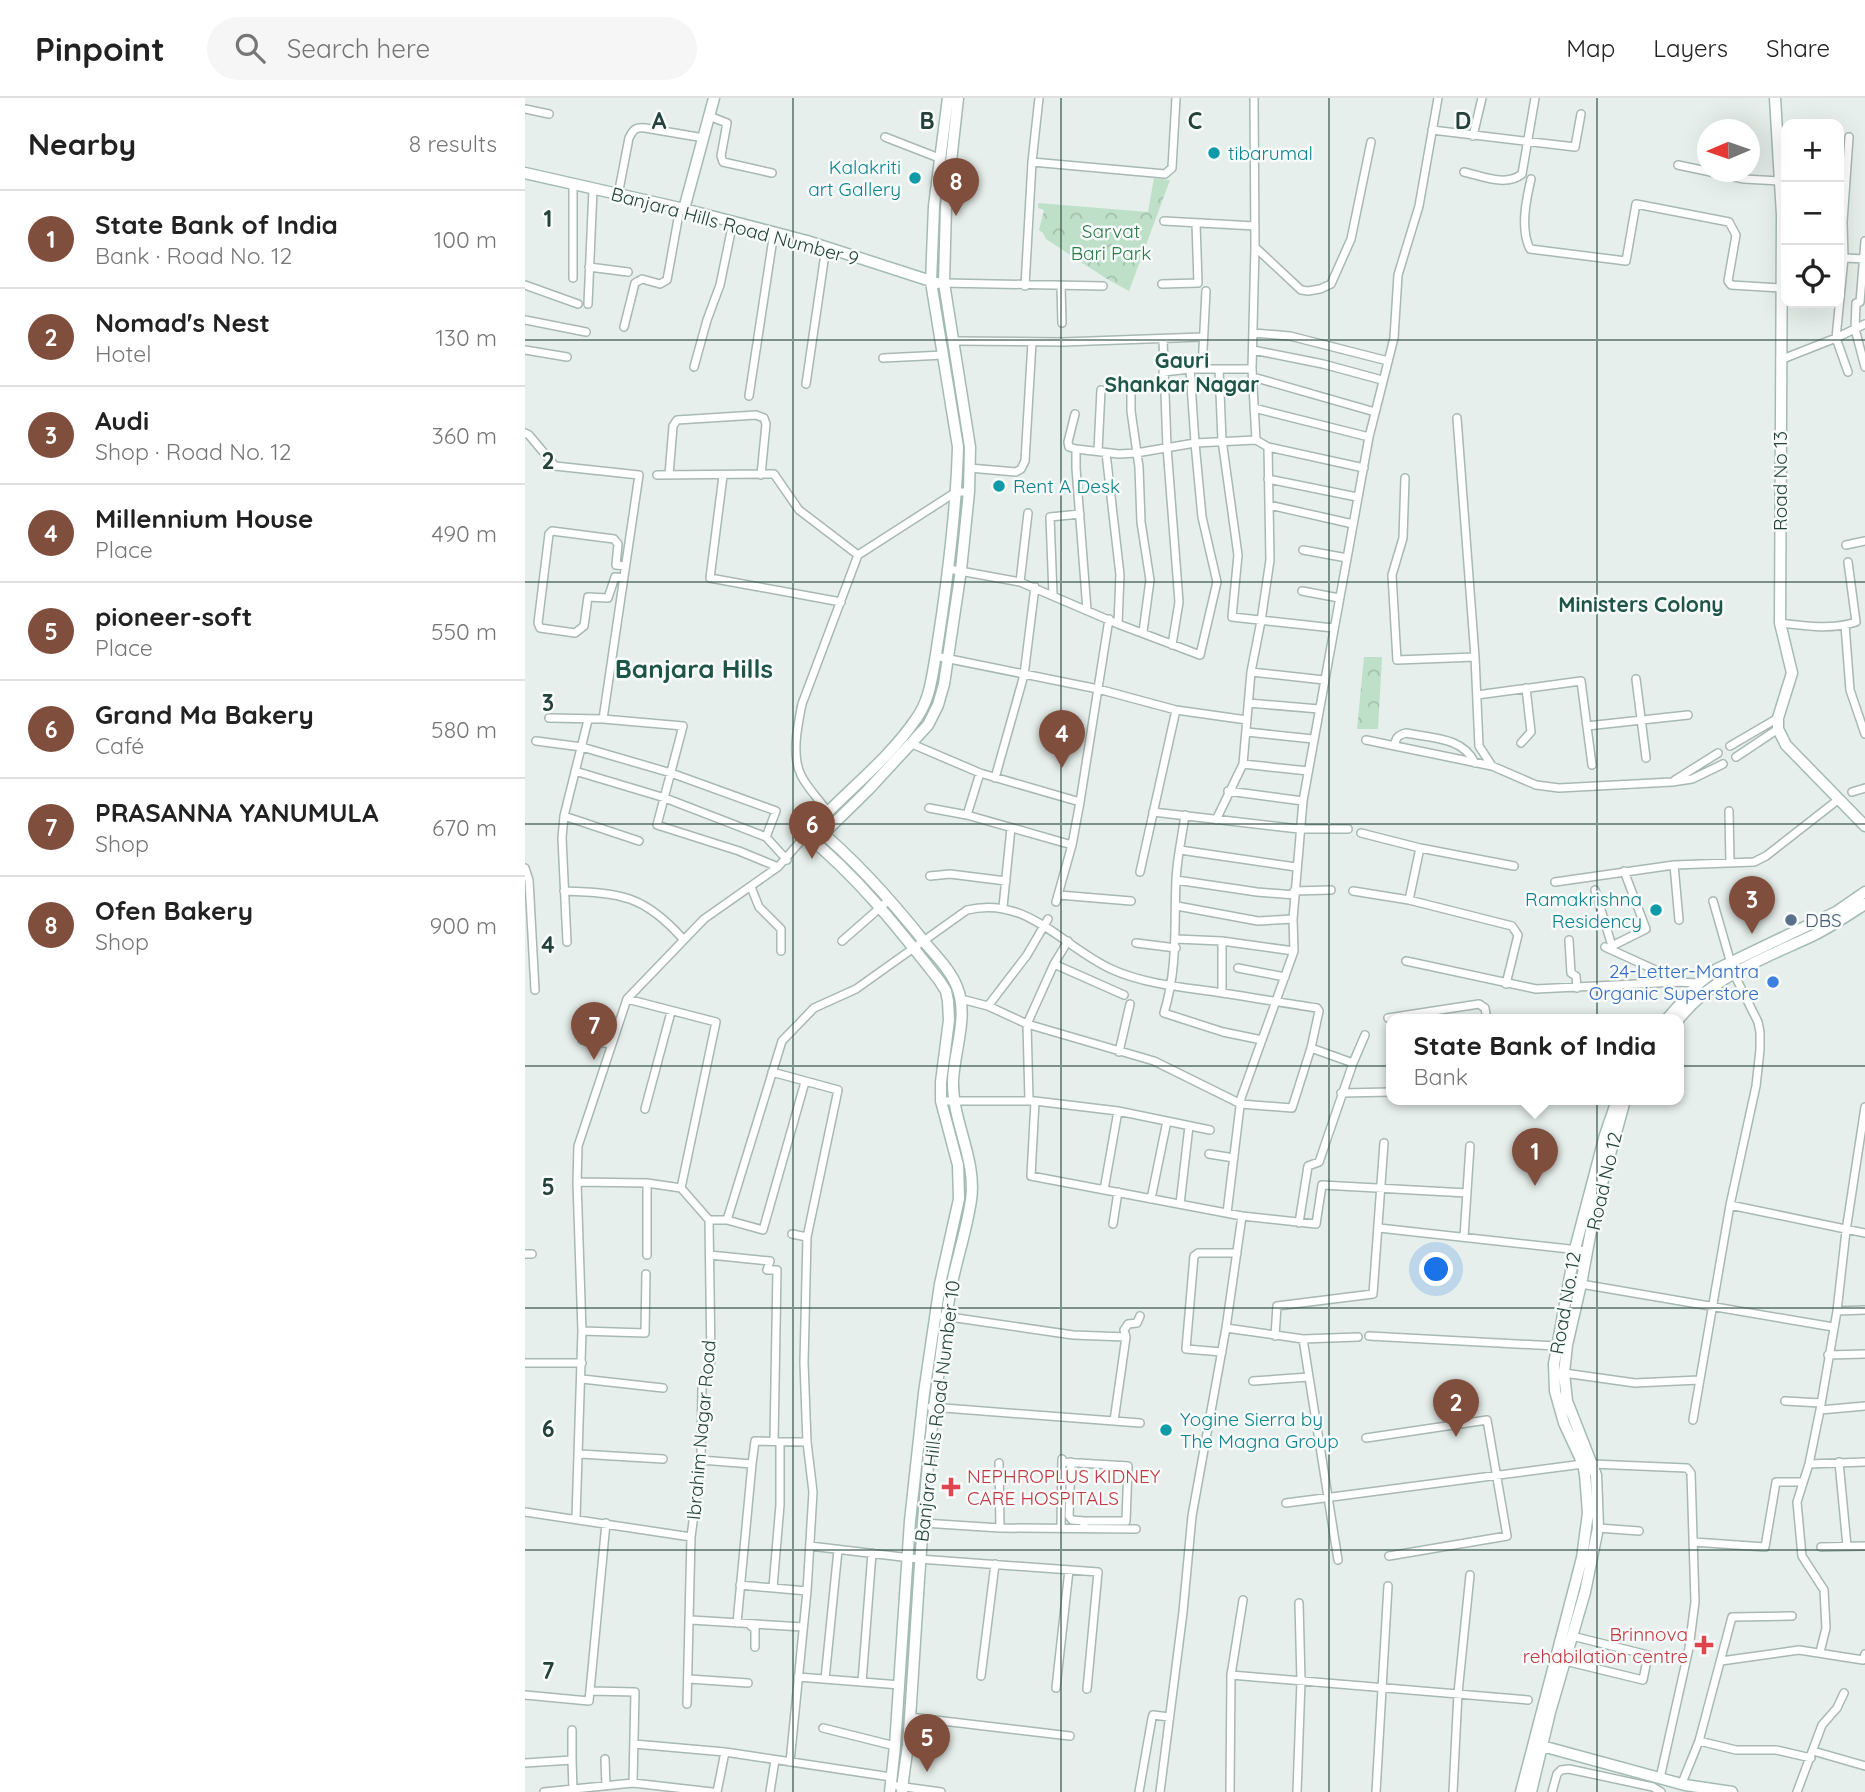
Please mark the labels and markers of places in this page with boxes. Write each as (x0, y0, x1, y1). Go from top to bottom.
place label: tibarumal (1228, 141, 1313, 165)
marker: tibarumal (1206, 145, 1222, 161)
place label: Kalakriti art Gallery (808, 155, 901, 201)
pin: 8 (933, 158, 979, 216)
marker: Kalakriti art Gallery (907, 170, 923, 186)
place label: Rent A Desk (1013, 474, 1120, 498)
marker: Rent A Desk (991, 478, 1007, 494)
pin: 4 (1039, 710, 1085, 768)
pin: 6 (789, 801, 835, 859)
pin: 3 (1729, 876, 1775, 934)
place label: Ramakrishna Residency (1525, 887, 1642, 933)
marker: Ramakrishna Residency (1648, 902, 1664, 918)
place label: DBS (1805, 908, 1842, 932)
marker: DBS (1783, 912, 1799, 928)
place label: 24-Letter-Mantra Organic Superstore (1589, 959, 1759, 1005)
marker: 24-Letter-Mantra Organic Superstore (1765, 974, 1781, 990)
pin: 7 (571, 1002, 617, 1060)
pin: 1 (1512, 1128, 1558, 1186)
pin: 2 (1433, 1379, 1479, 1437)
place label: Yogine Sierra by The Magna Group (1180, 1407, 1339, 1453)
marker: Yogine Sierra by The Magna Group (1158, 1422, 1174, 1438)
place label: NEPHROPLUS KIDNEY CARE HOSPITALS (967, 1464, 1161, 1510)
marker: NEPHROPLUS KIDNEY CARE HOSPITALS (941, 1477, 961, 1497)
place label: Brinnova rehabilation centre (1523, 1622, 1688, 1668)
marker: Brinnova rehabilation centre (1694, 1635, 1714, 1655)
pin: 5 (904, 1714, 950, 1772)

